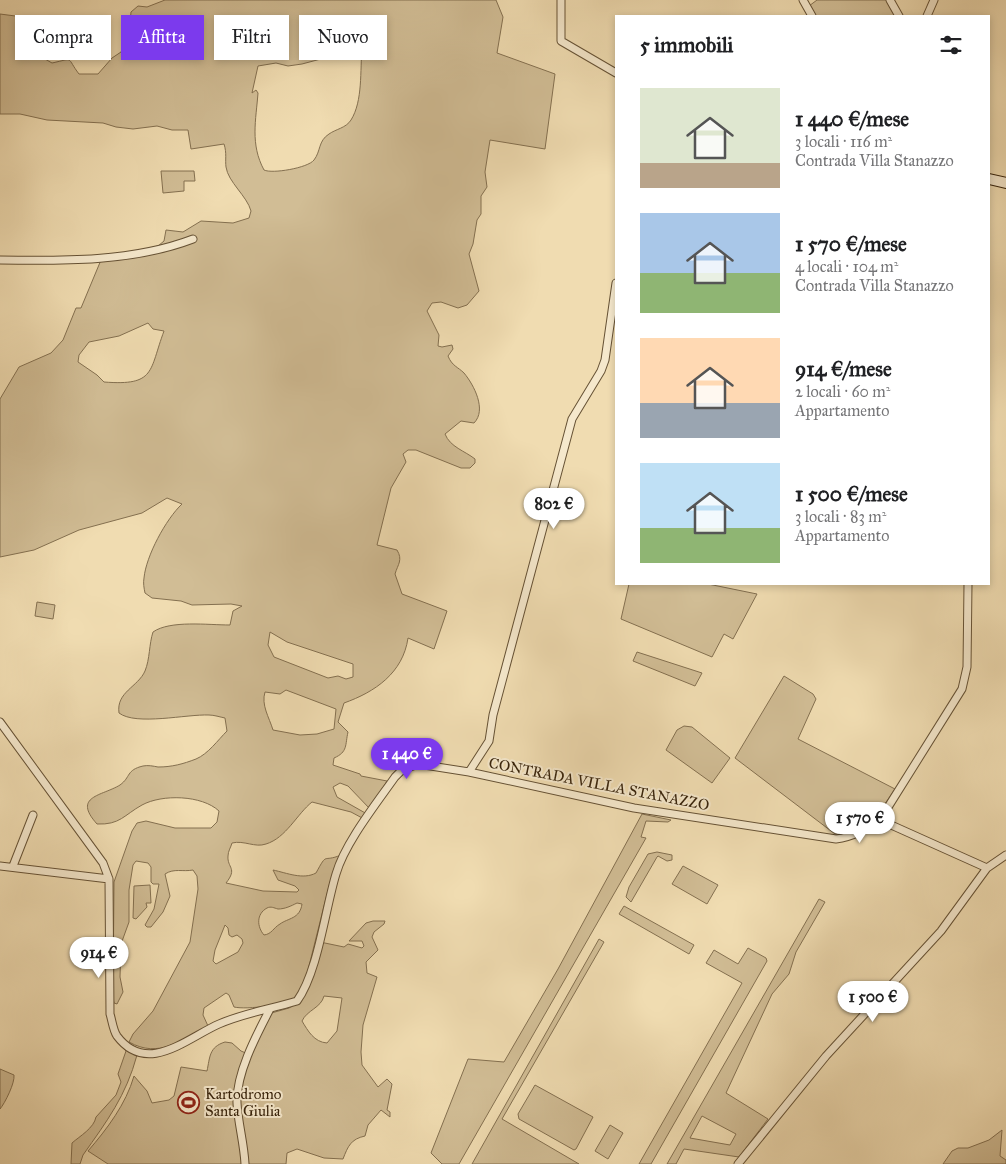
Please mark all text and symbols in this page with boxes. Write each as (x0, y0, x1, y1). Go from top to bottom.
chip: Compra (15, 15, 111, 60)
chip: Affitta (121, 15, 204, 60)
chip: Filtri (214, 15, 289, 60)
chip: Nuovo (299, 15, 387, 60)
icon: filters (937, 31, 965, 59)
text: 5 immobili (640, 32, 733, 58)
text: 1 440 €/mese (795, 106, 909, 132)
icon: home (680, 108, 740, 168)
text: 3 locali · 116 m² (795, 132, 892, 151)
text: Contrada Villa Stanazzo (795, 151, 954, 170)
text: 1 570 €/mese (795, 231, 907, 257)
icon: home (680, 233, 740, 293)
text: 4 locali · 104 m² (795, 257, 898, 276)
text: Contrada Villa Stanazzo (795, 276, 954, 295)
text: 914 €/mese (795, 356, 892, 382)
icon: home (680, 358, 740, 418)
text: 2 locali · 60 m² (795, 382, 890, 401)
text: Appartamento (795, 401, 889, 420)
text: 1 500 €/mese (795, 481, 908, 507)
icon: home (680, 483, 740, 543)
pin: 802 € (519, 488, 589, 530)
text: 802 € (535, 494, 573, 513)
text: 3 locali · 83 m² (795, 507, 886, 526)
text: Appartamento (795, 526, 889, 545)
pin: 1 440 € (361, 738, 453, 780)
text: 1 440 € (382, 744, 432, 763)
street label: CONTRADA VILLA STANAZZO (487, 754, 711, 814)
pin: 1 570 € (814, 802, 906, 844)
text: 1 570 € (836, 808, 884, 827)
pin: 914 € (64, 936, 134, 979)
text: 914 € (81, 943, 117, 962)
pin: 1 500 € (827, 980, 919, 1023)
text: 1 500 € (849, 987, 897, 1006)
place label: Kartodromo Santa Giulia (205, 1085, 282, 1120)
sports icon: Kartodromo Santa Giulia (177, 1091, 201, 1115)

